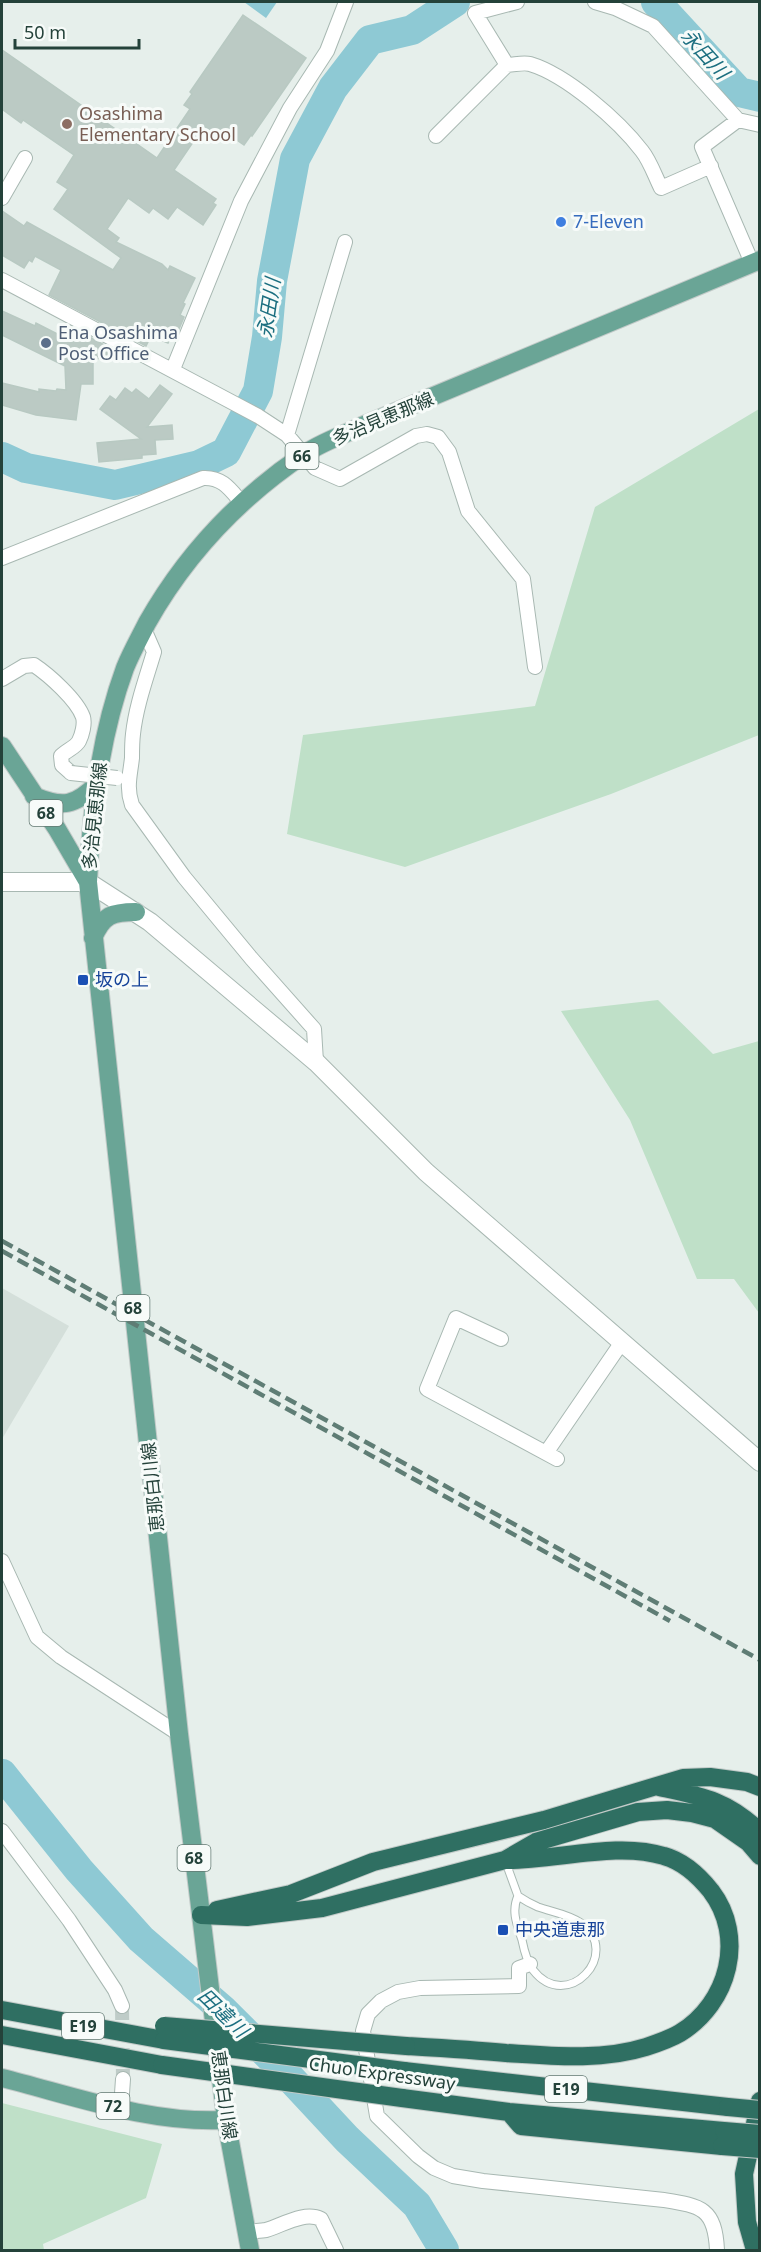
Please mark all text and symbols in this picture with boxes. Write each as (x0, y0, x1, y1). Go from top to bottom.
scale bar (15, 12, 140, 50)
text: 50 m (24, 20, 66, 44)
water label: 永田川 (675, 22, 737, 86)
place label: Osashima Elementary School (79, 101, 236, 146)
marker: Osashima Elementary School (60, 117, 74, 131)
place label: 7-Eleven (573, 209, 644, 233)
marker: 7-Eleven (554, 215, 568, 229)
water label: 永田川 (251, 274, 286, 340)
place label: Ena Osashima Post Office (58, 320, 178, 365)
marker: Ena Osashima Post Office (39, 336, 53, 350)
street label: 多治見恵那線 (328, 386, 437, 450)
road number: 66 (286, 443, 318, 469)
street label: 多治見恵那線 (76, 761, 112, 871)
road number: 68 (30, 800, 63, 826)
place label: 坂の上 (95, 967, 149, 991)
marker: 坂の上 (76, 973, 90, 987)
road number: 68 (116, 1295, 150, 1321)
street label: 恵那白川線 (135, 1441, 169, 1533)
road number: 68 (178, 1845, 210, 1871)
place label: 中央道恵那 (515, 1917, 605, 1941)
marker: 中央道恵那 (496, 1923, 510, 1937)
water label: 田違川 (192, 1982, 256, 2045)
road number: E19 (62, 2013, 104, 2039)
street label: 恵那白川線 (207, 2049, 243, 2141)
street label: Chuo Expressway (307, 2051, 458, 2095)
road number: E19 (545, 2076, 587, 2102)
road number: 72 (96, 2093, 130, 2119)

